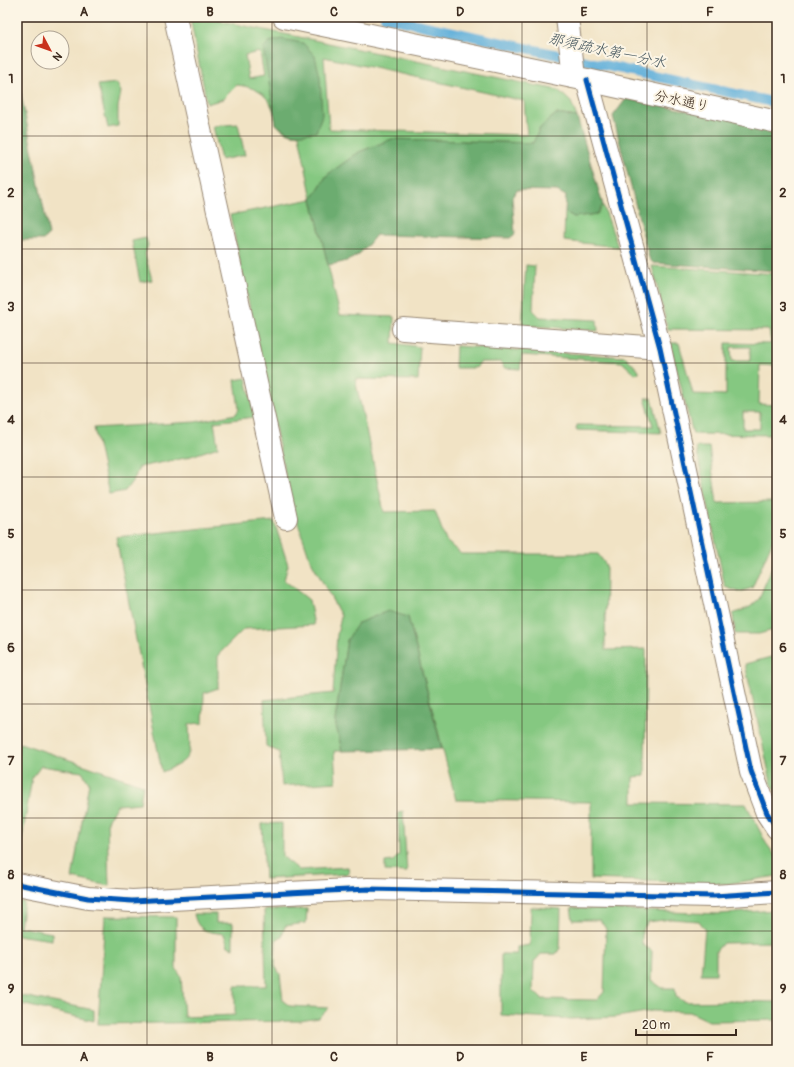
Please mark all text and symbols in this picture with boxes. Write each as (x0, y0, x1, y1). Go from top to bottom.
text: A (80, 4, 89, 20)
text: B (206, 4, 214, 20)
text: C (330, 4, 338, 20)
text: D (456, 4, 464, 20)
text: E (581, 4, 588, 20)
text: F (706, 4, 714, 20)
water label: 那須疏水第一分水 (546, 29, 668, 73)
north arrow (30, 30, 70, 70)
text: N (49, 49, 65, 64)
text: 1 (8, 71, 14, 87)
text: 1 (780, 71, 786, 87)
street label: 分水通り (653, 87, 711, 115)
text: 2 (7, 185, 15, 201)
text: 2 (779, 185, 787, 201)
text: 3 (7, 299, 15, 315)
text: 3 (779, 299, 787, 315)
text: 4 (7, 412, 15, 428)
text: 4 (779, 412, 787, 428)
text: 5 (7, 526, 15, 542)
text: 5 (779, 526, 787, 542)
text: 6 (7, 640, 15, 656)
text: 6 (779, 640, 787, 656)
text: 7 (8, 753, 15, 769)
text: 7 (780, 753, 787, 769)
text: 8 (8, 867, 15, 883)
text: 8 (780, 867, 787, 883)
text: 9 (8, 981, 15, 997)
text: 9 (780, 981, 787, 997)
scale bar (636, 1011, 736, 1037)
text: 20 m (642, 1018, 671, 1033)
text: A (80, 1049, 89, 1065)
text: B (206, 1049, 214, 1065)
text: C (330, 1049, 338, 1065)
text: D (456, 1049, 464, 1065)
text: E (581, 1049, 588, 1065)
text: F (706, 1049, 714, 1065)

